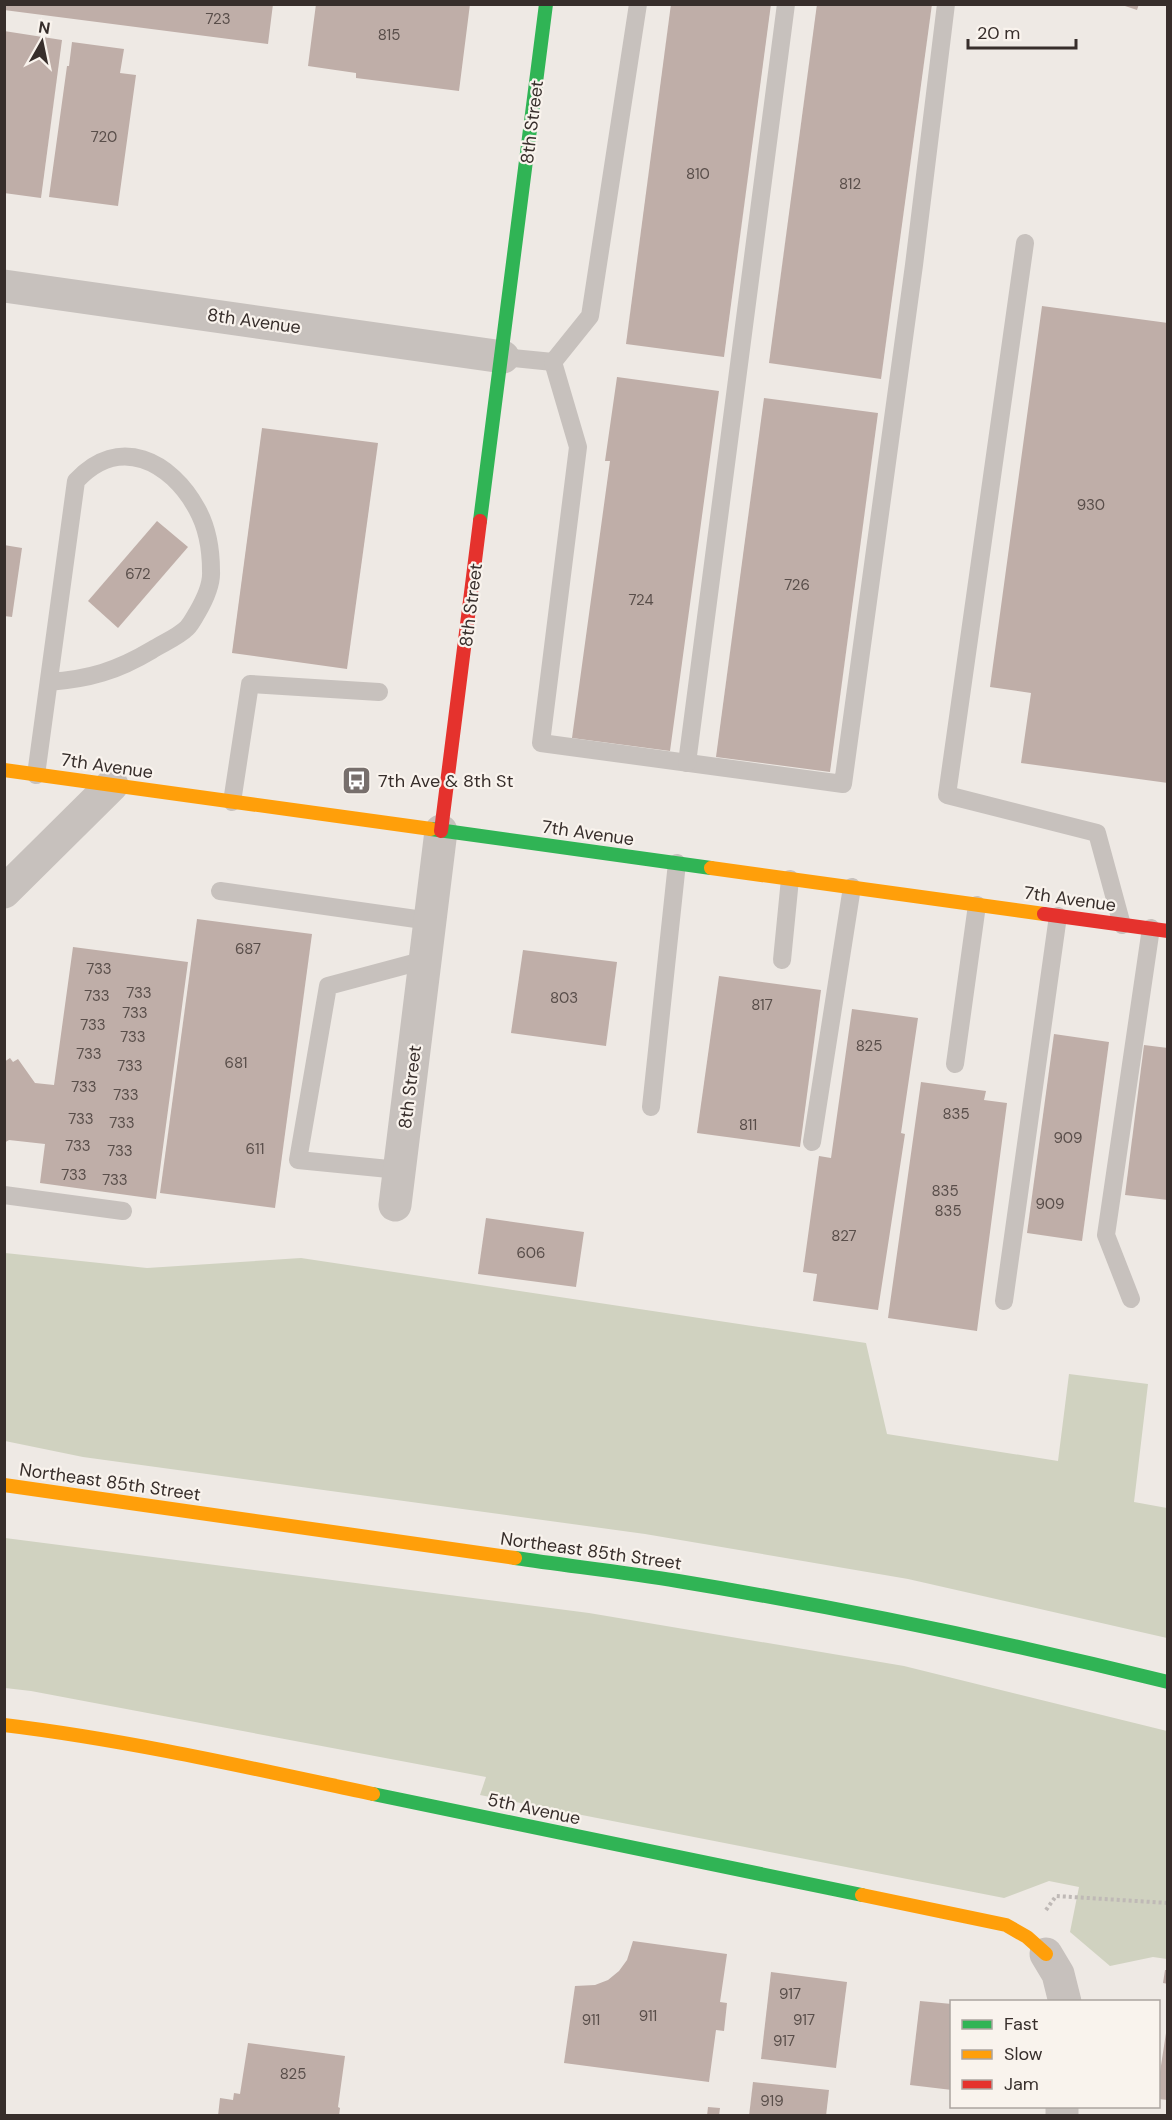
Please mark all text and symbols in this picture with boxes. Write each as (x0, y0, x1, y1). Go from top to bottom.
house number: 723 (205, 9, 231, 29)
north arrow (12, 12, 72, 72)
scale bar (968, 12, 1076, 50)
text: N (37, 16, 52, 39)
text: 20 m (977, 21, 1020, 45)
house number: 815 (378, 25, 400, 45)
street label: 8th Street (515, 79, 549, 165)
house number: 720 (91, 127, 117, 147)
house number: 810 (686, 164, 710, 184)
house number: 812 (839, 174, 861, 194)
street label: 8th Avenue (206, 303, 302, 339)
house number: 930 (1077, 495, 1105, 515)
street label: 8th Street (454, 562, 488, 648)
house number: 672 (125, 564, 151, 584)
house number: 726 (784, 575, 810, 595)
house number: 724 (628, 590, 654, 610)
street label: 7th Avenue (59, 748, 155, 784)
bus stop icon: 7th Ave & 8th St (341, 765, 373, 797)
place label: 7th Ave & 8th St (378, 769, 514, 793)
street label: 7th Avenue (540, 815, 636, 851)
street label: 7th Avenue (1022, 881, 1118, 917)
house number: 687 (235, 939, 261, 959)
house number: 733 (86, 959, 112, 979)
house number: 733 (126, 983, 152, 1003)
house number: 733 (84, 986, 110, 1006)
house number: 803 (550, 988, 578, 1008)
house number: 817 (751, 995, 773, 1015)
house number: 733 (122, 1003, 148, 1023)
house number: 733 (80, 1015, 106, 1035)
house number: 733 (120, 1027, 146, 1047)
house number: 825 (856, 1036, 882, 1056)
house number: 733 (76, 1044, 102, 1064)
street label: 8th Street (393, 1044, 427, 1130)
house number: 681 (225, 1053, 247, 1073)
house number: 733 (117, 1056, 143, 1076)
house number: 733 (71, 1077, 97, 1097)
house number: 733 (113, 1085, 139, 1105)
house number: 835 (942, 1104, 970, 1124)
house number: 733 (68, 1109, 94, 1129)
house number: 733 (109, 1113, 135, 1133)
house number: 811 (739, 1115, 757, 1135)
house number: 909 (1053, 1128, 1083, 1148)
house number: 733 (65, 1136, 91, 1156)
house number: 611 (246, 1139, 264, 1159)
house number: 733 (107, 1141, 133, 1161)
house number: 733 (61, 1165, 87, 1185)
house number: 733 (102, 1170, 128, 1190)
house number: 835 (931, 1181, 959, 1201)
house number: 909 (1035, 1194, 1065, 1214)
house number: 835 (934, 1201, 962, 1221)
house number: 827 (831, 1226, 857, 1246)
house number: 606 (516, 1243, 546, 1263)
street label: Northeast 85th Street (18, 1457, 202, 1507)
street label: Northeast 85th Street (499, 1526, 683, 1576)
street label: 5th Avenue (485, 1787, 583, 1831)
house number: 917 (779, 1984, 801, 2004)
legend (950, 2000, 1160, 2108)
house number: 911 (639, 2006, 657, 2026)
house number: 911 (582, 2010, 600, 2030)
house number: 917 (793, 2010, 815, 2030)
text: Fast (1004, 2012, 1039, 2036)
house number: 917 (773, 2031, 795, 2051)
text: Slow (1004, 2042, 1043, 2066)
house number: 825 (280, 2064, 306, 2084)
text: Jam (1004, 2072, 1039, 2096)
house number: 919 (760, 2091, 784, 2111)

